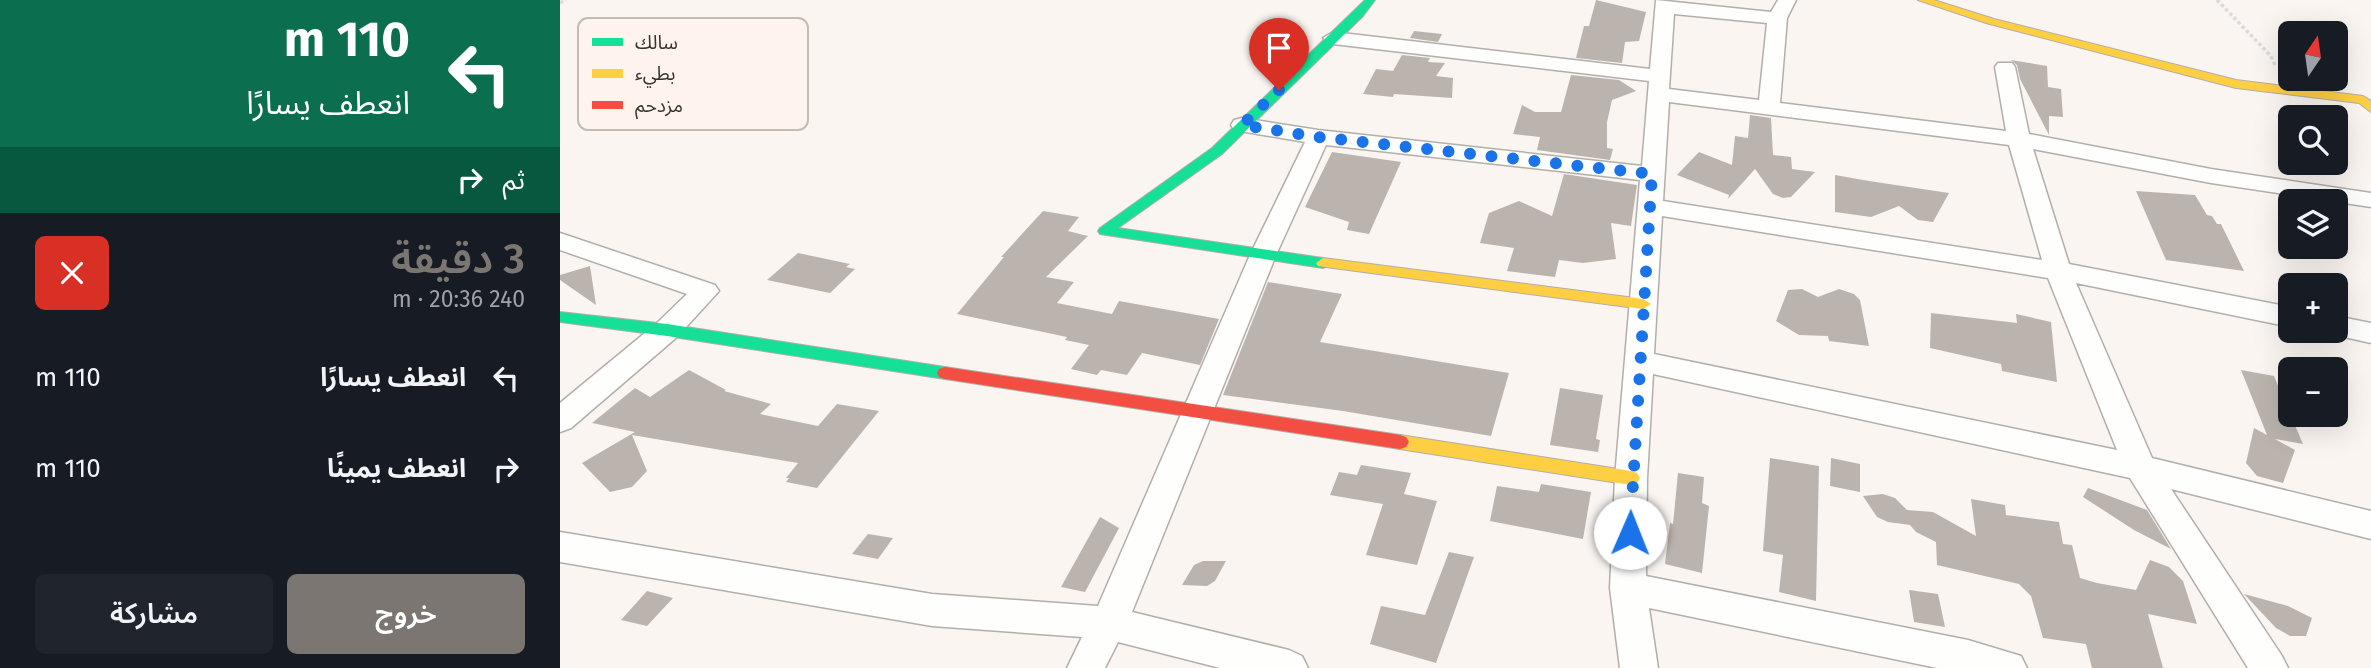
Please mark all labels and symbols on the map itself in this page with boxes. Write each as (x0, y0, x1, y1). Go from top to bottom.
legend (578, 18, 808, 130)
pin (1249, 18, 1309, 90)
north arrow (2278, 21, 2348, 91)
text: سالك (635, 31, 678, 54)
text: بطيء (635, 62, 675, 88)
text: مزدحم (635, 94, 683, 120)
position arrow (1593, 496, 1667, 570)

